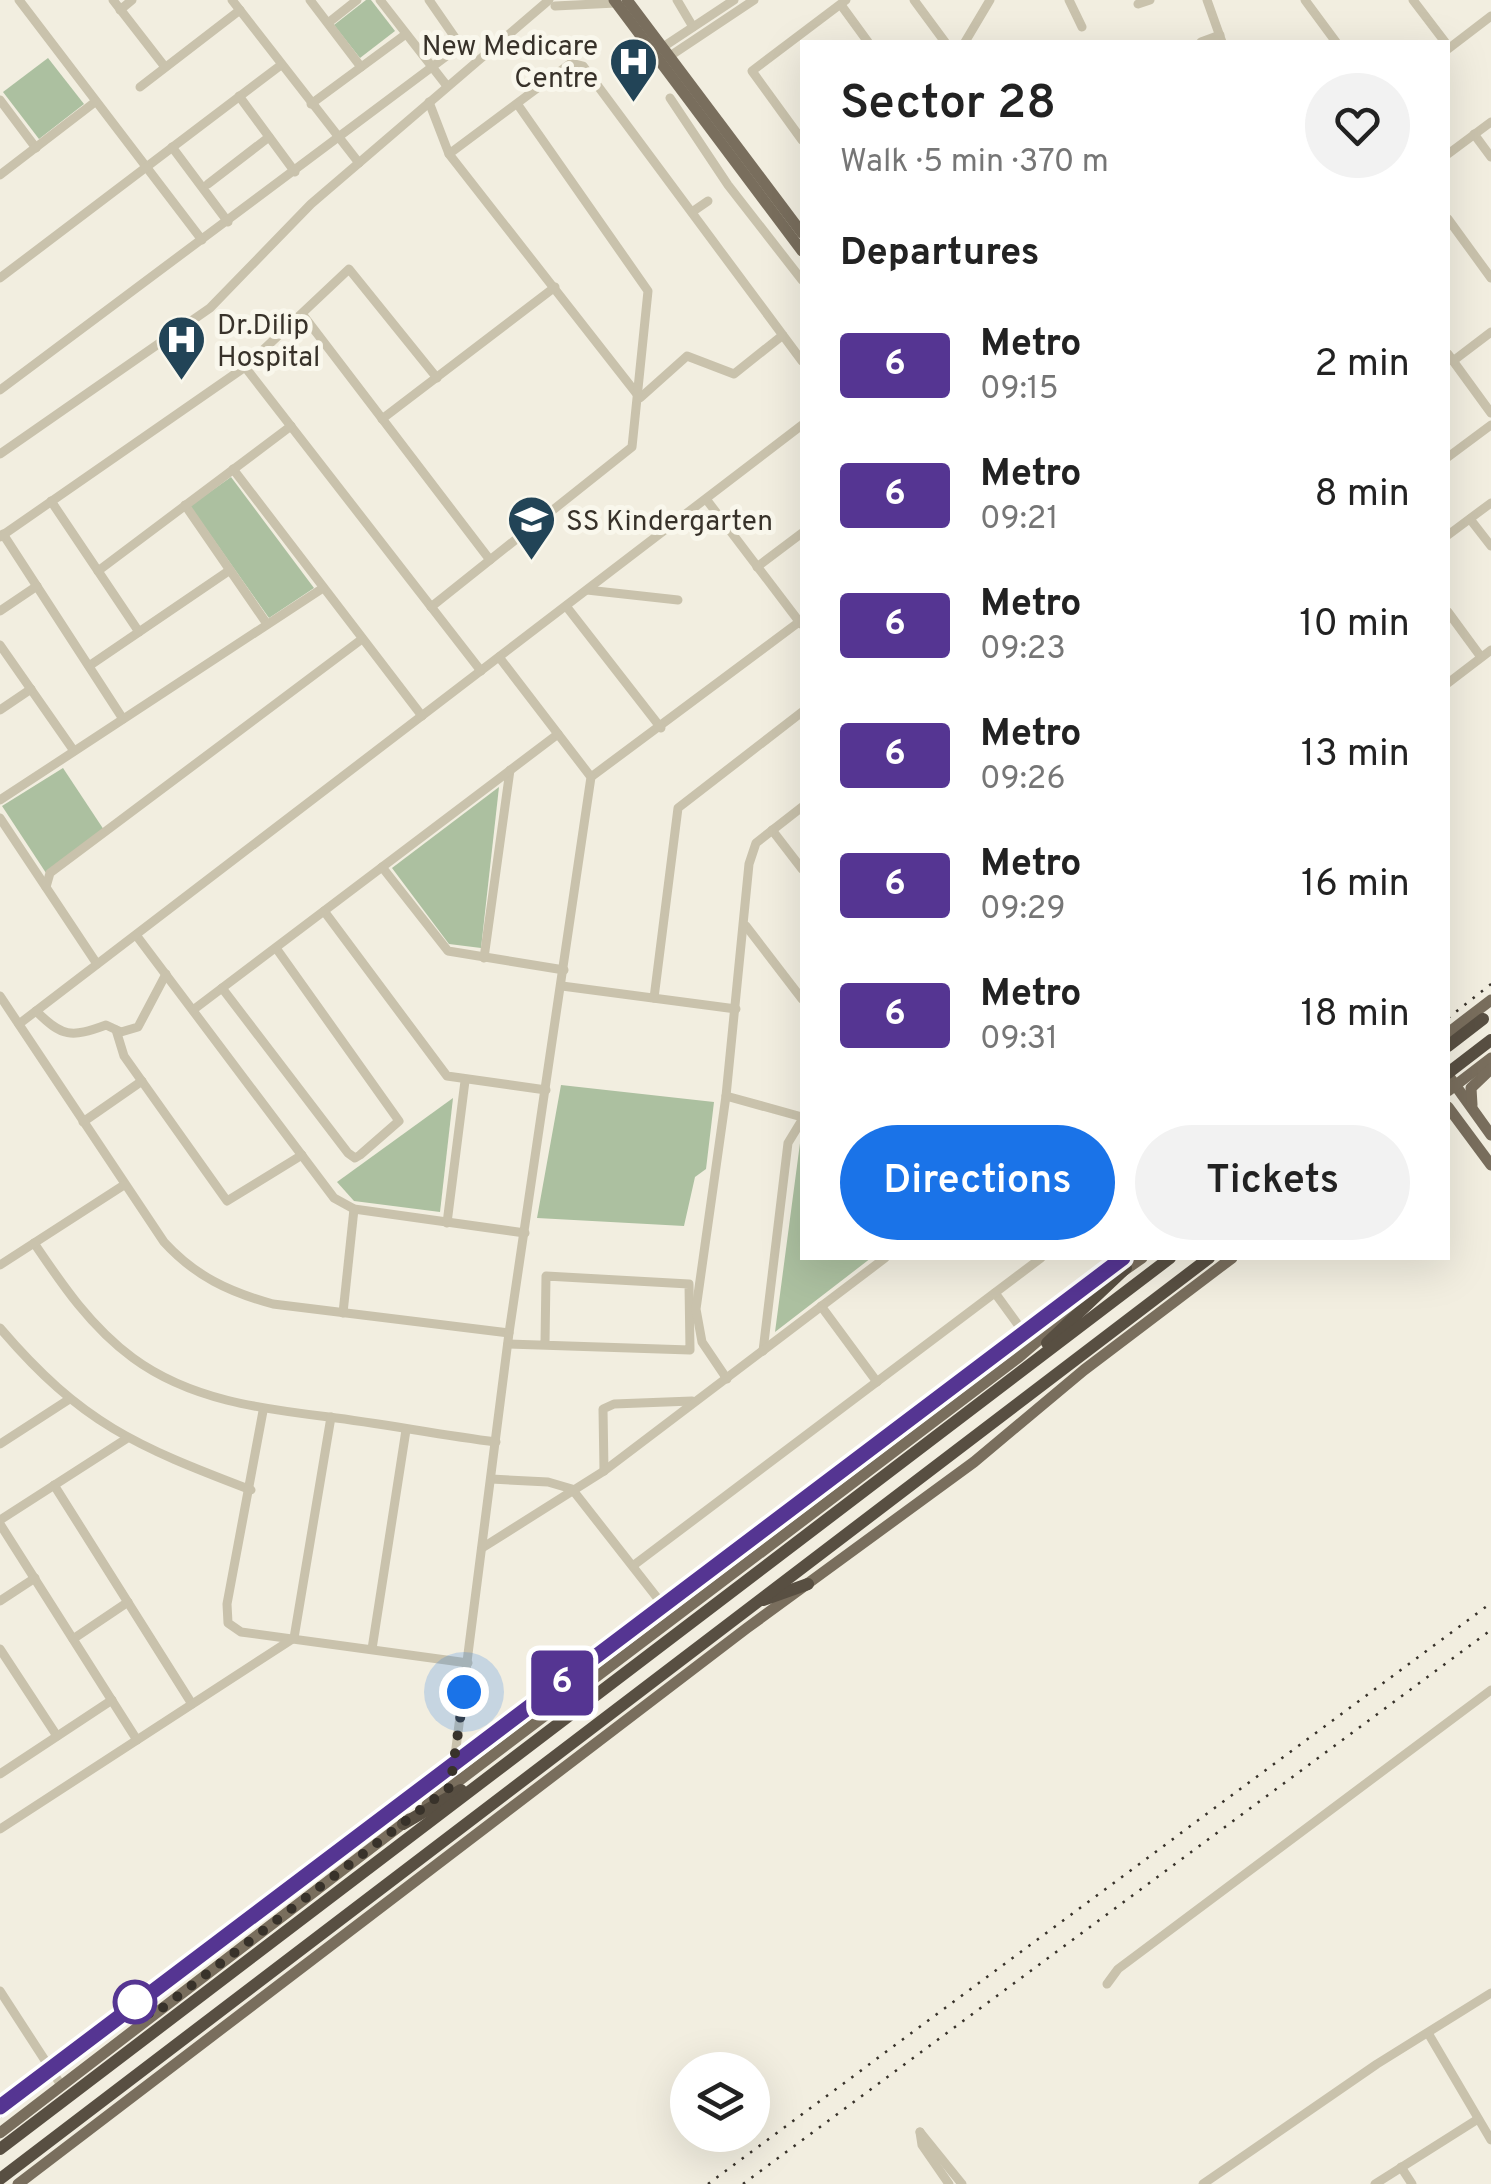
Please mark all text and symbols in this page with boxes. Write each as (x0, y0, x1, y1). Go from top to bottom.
place label: New Medicare Centre (422, 30, 598, 98)
hospital icon: New Medicare Centre (607, 35, 659, 103)
button: heart (1305, 73, 1410, 178)
text: Sector 28 (840, 75, 1056, 135)
text: Walk · 5 min · 370 m (840, 143, 1109, 183)
text: Departures (840, 230, 1040, 279)
place label: Dr.Dilip Hospital (217, 309, 320, 377)
hospital icon: Dr.Dilip Hospital (156, 314, 208, 382)
text: Metro (980, 321, 1082, 370)
text: 2 min (1315, 341, 1410, 390)
text: 6 (884, 343, 906, 387)
text: 09:15 (980, 370, 1059, 410)
text: Metro (980, 451, 1082, 500)
text: 8 min (1315, 471, 1410, 520)
text: 6 (884, 473, 906, 517)
school or university icon: SS Kindergarten (505, 494, 557, 562)
text: 09:21 (980, 500, 1058, 540)
place label: SS Kindergarten (566, 505, 773, 541)
text: Metro (980, 581, 1082, 630)
text: 10 min (1299, 601, 1410, 650)
text: 6 (884, 603, 906, 647)
text: 09:23 (980, 630, 1066, 670)
text: Metro (980, 711, 1082, 760)
text: 13 min (1301, 731, 1410, 780)
text: 6 (884, 733, 906, 777)
text: 09:26 (980, 760, 1066, 800)
text: Metro (980, 841, 1082, 890)
text: 16 min (1301, 861, 1410, 910)
text: 6 (884, 863, 906, 907)
text: 09:29 (980, 890, 1066, 930)
text: Metro (980, 971, 1082, 1020)
text: 18 min (1300, 991, 1410, 1040)
text: 6 (884, 993, 906, 1037)
text: 09:31 (980, 1020, 1058, 1060)
button: Directions (840, 1125, 1115, 1240)
button: Tickets (1135, 1125, 1410, 1240)
line badge: 6 (530, 1650, 594, 1716)
text: 6 (551, 1661, 573, 1705)
your location (439, 1667, 489, 1717)
unlabelled marker (114, 1981, 156, 2023)
map controls (670, 2052, 770, 2152)
button: layers (670, 2052, 770, 2152)

